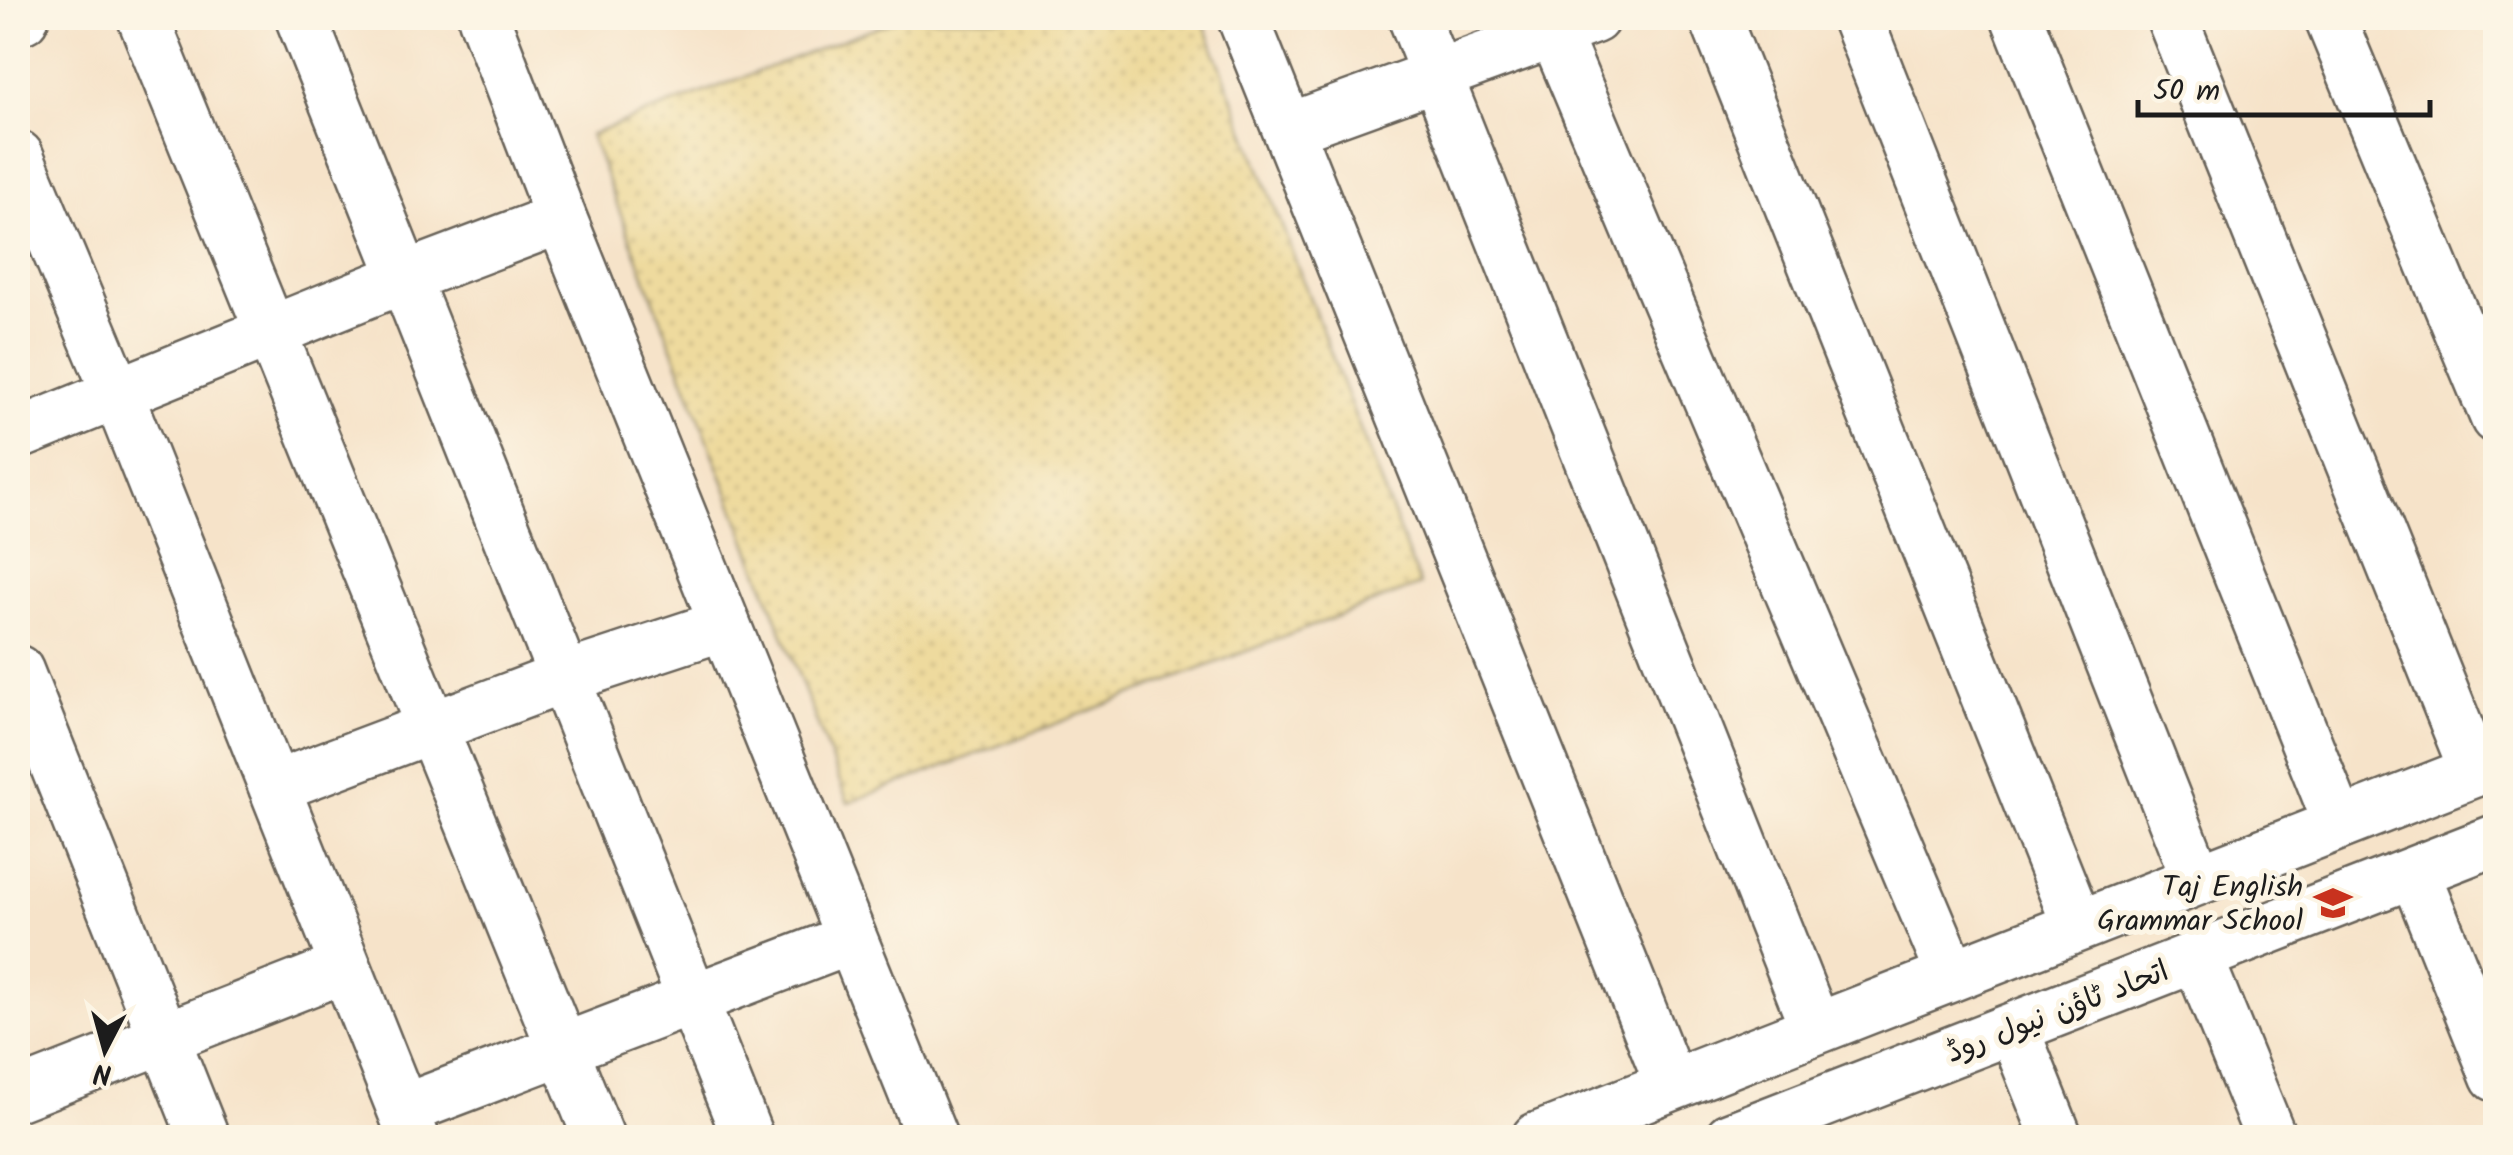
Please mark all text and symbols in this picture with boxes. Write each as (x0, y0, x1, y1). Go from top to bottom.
scale bar (2138, 55, 2430, 117)
text: 50 m (2153, 68, 2220, 116)
place label: Taj English Grammar School (2097, 864, 2303, 946)
school or university icon: Taj English Grammar School (2312, 882, 2354, 924)
street label: اتحاد ٹاؤن نیول روڈ (1939, 948, 2176, 1077)
north arrow (55, 1000, 155, 1100)
text: N (91, 1049, 114, 1096)

